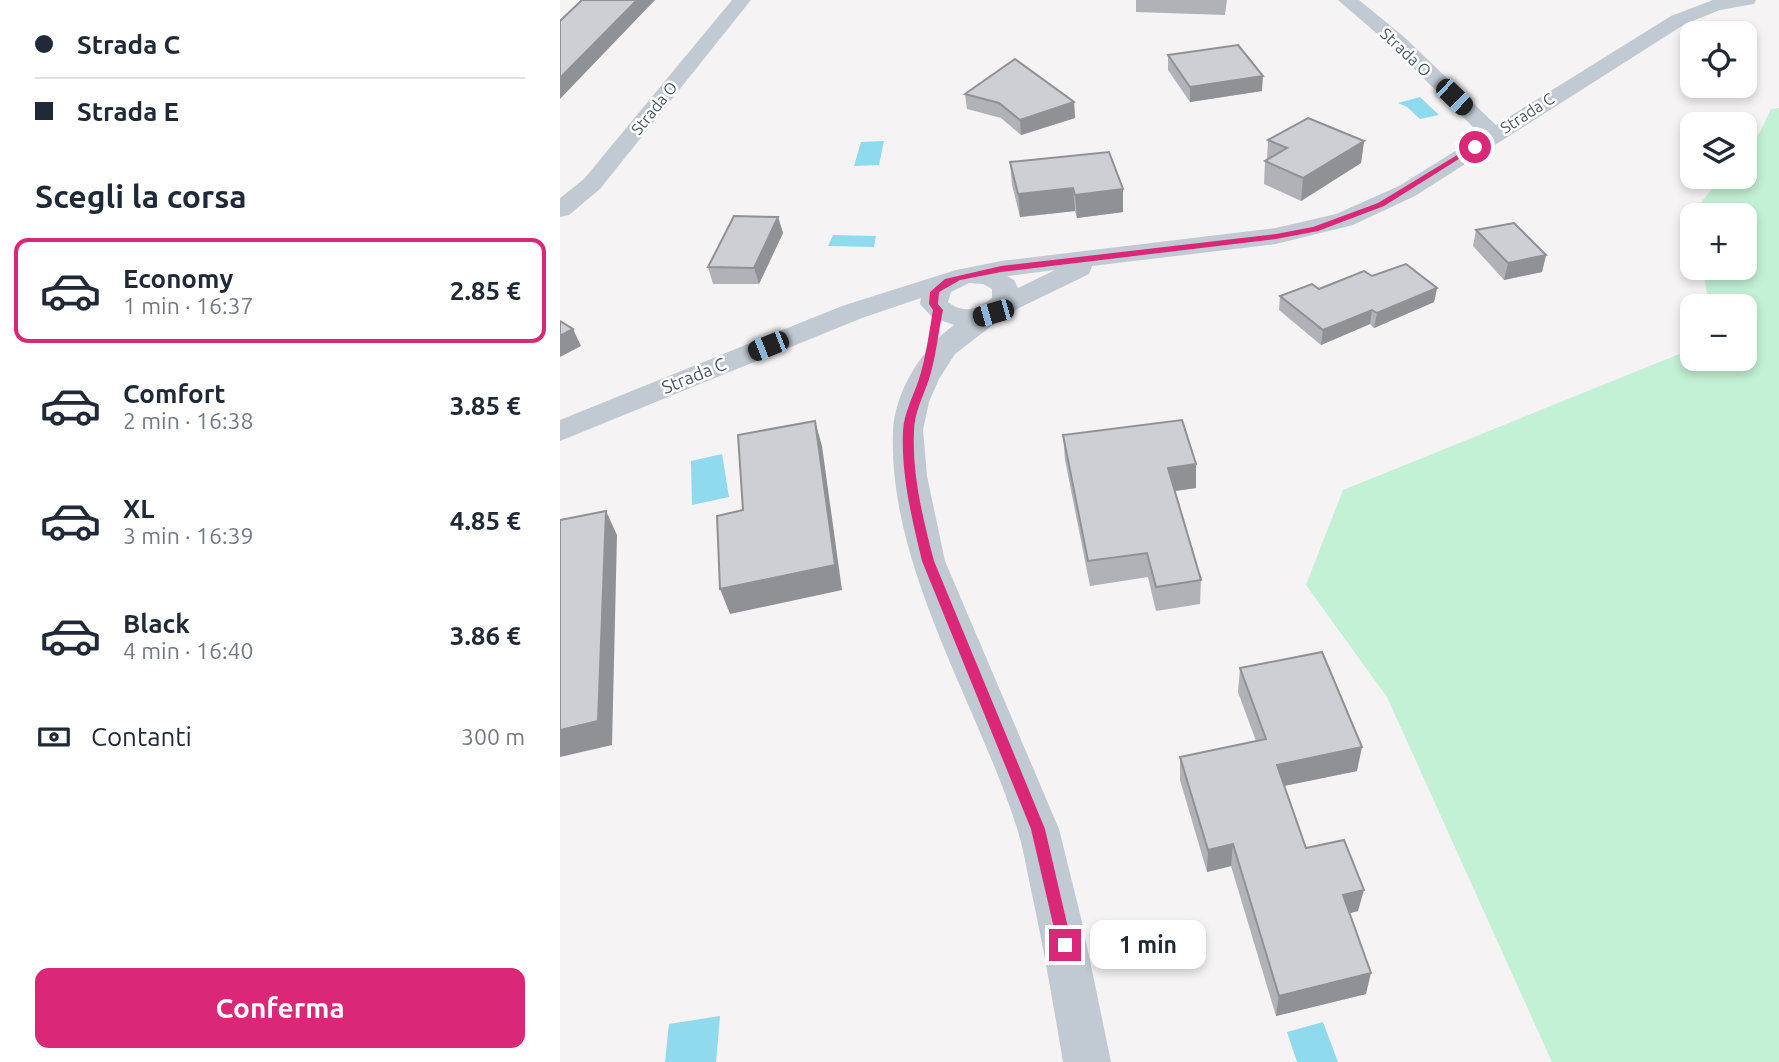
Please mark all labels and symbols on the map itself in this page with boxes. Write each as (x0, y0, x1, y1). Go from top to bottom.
street label: Strada O (1377, 24, 1435, 80)
car (1432, 75, 1477, 119)
street label: Strada O (627, 78, 681, 138)
street label: Strada C (1497, 89, 1557, 137)
route start (1459, 131, 1491, 163)
car (970, 297, 1017, 329)
car (745, 328, 792, 364)
street label: Strada C (659, 353, 729, 397)
callout: 1 min (1090, 920, 1205, 970)
route end (1049, 929, 1081, 961)

